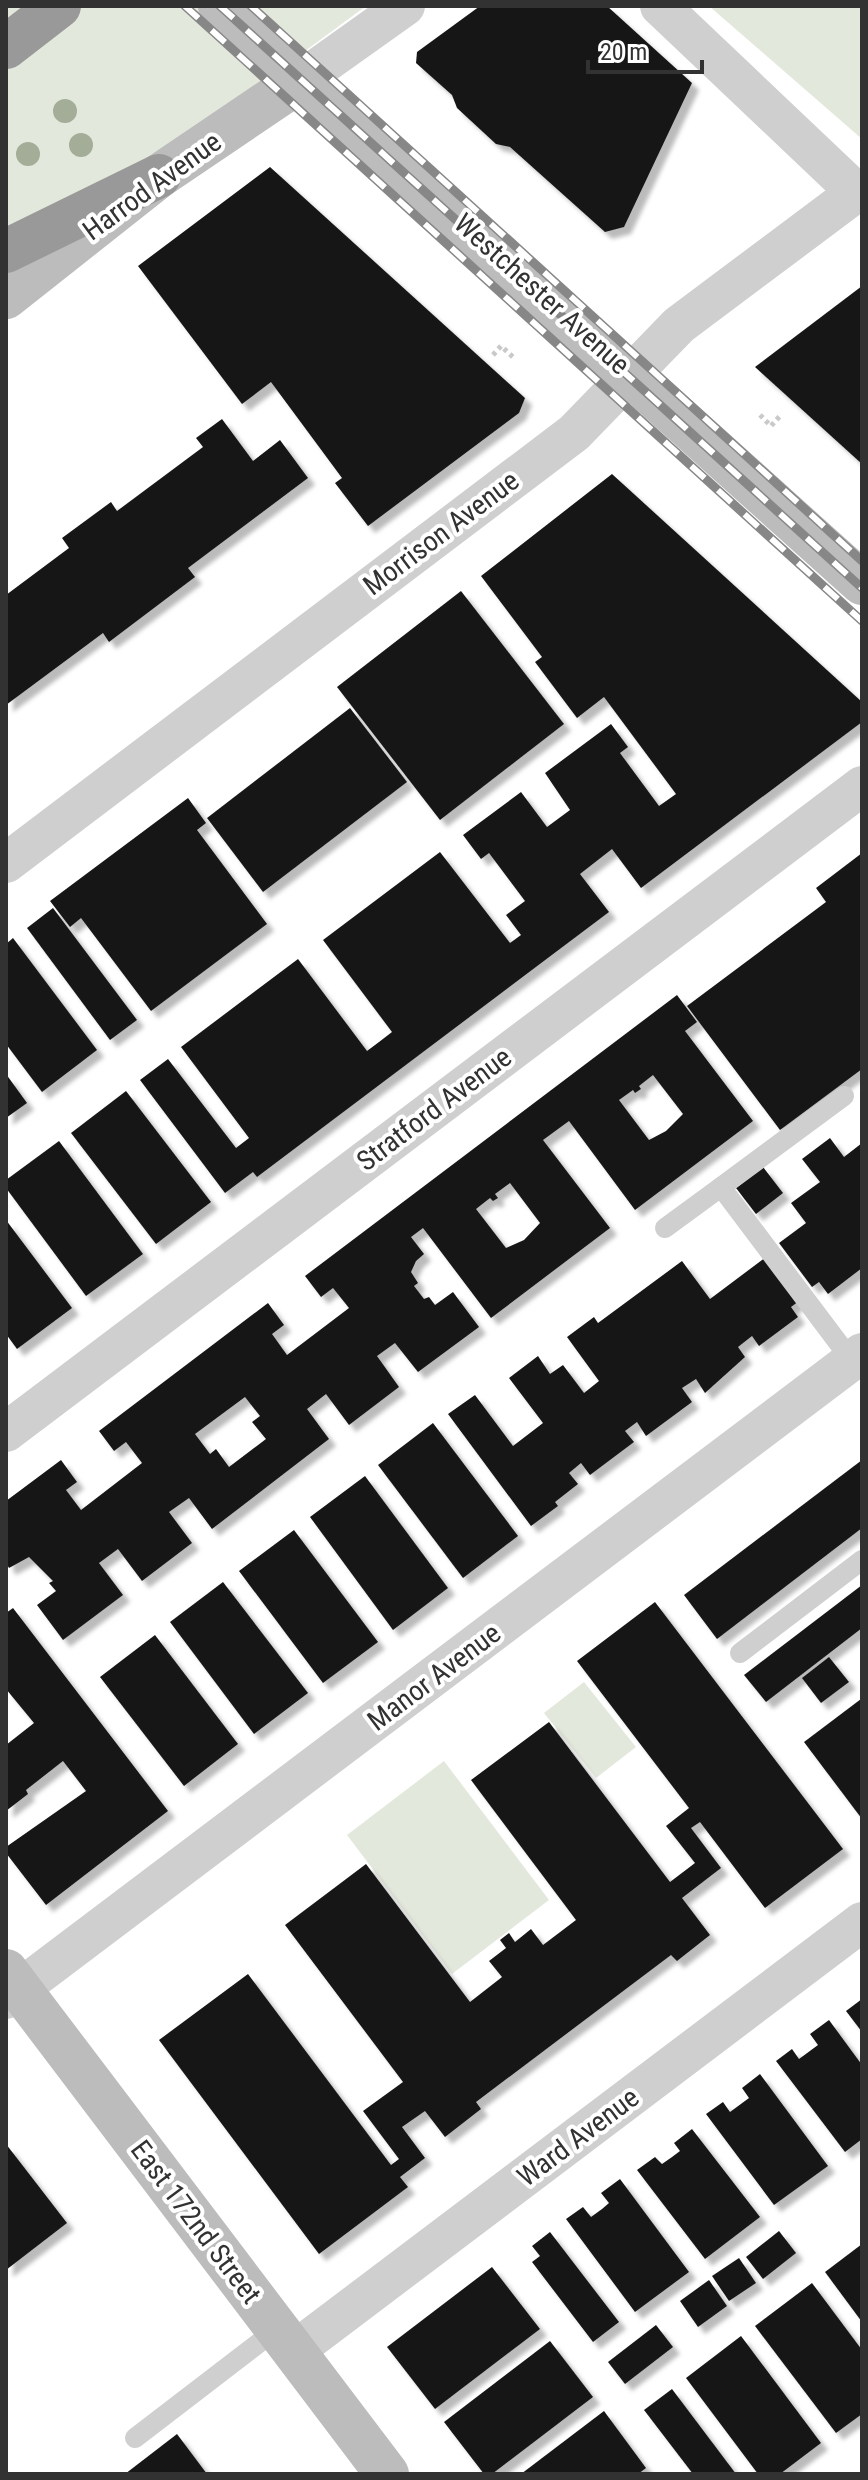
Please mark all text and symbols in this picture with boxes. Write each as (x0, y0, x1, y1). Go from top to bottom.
scale bar (588, 24, 702, 74)
text: 20 m (600, 38, 647, 66)
street label: Harrod Avenue (77, 125, 227, 247)
street label: Westchester Avenue (448, 207, 636, 381)
street label: Morrison Avenue (357, 464, 525, 602)
street label: Stratford Avenue (350, 1040, 518, 1178)
street label: Manor Avenue (361, 1616, 507, 1738)
street label: Ward Avenue (511, 2081, 645, 2193)
street label: East 172nd Street (124, 2134, 268, 2310)

